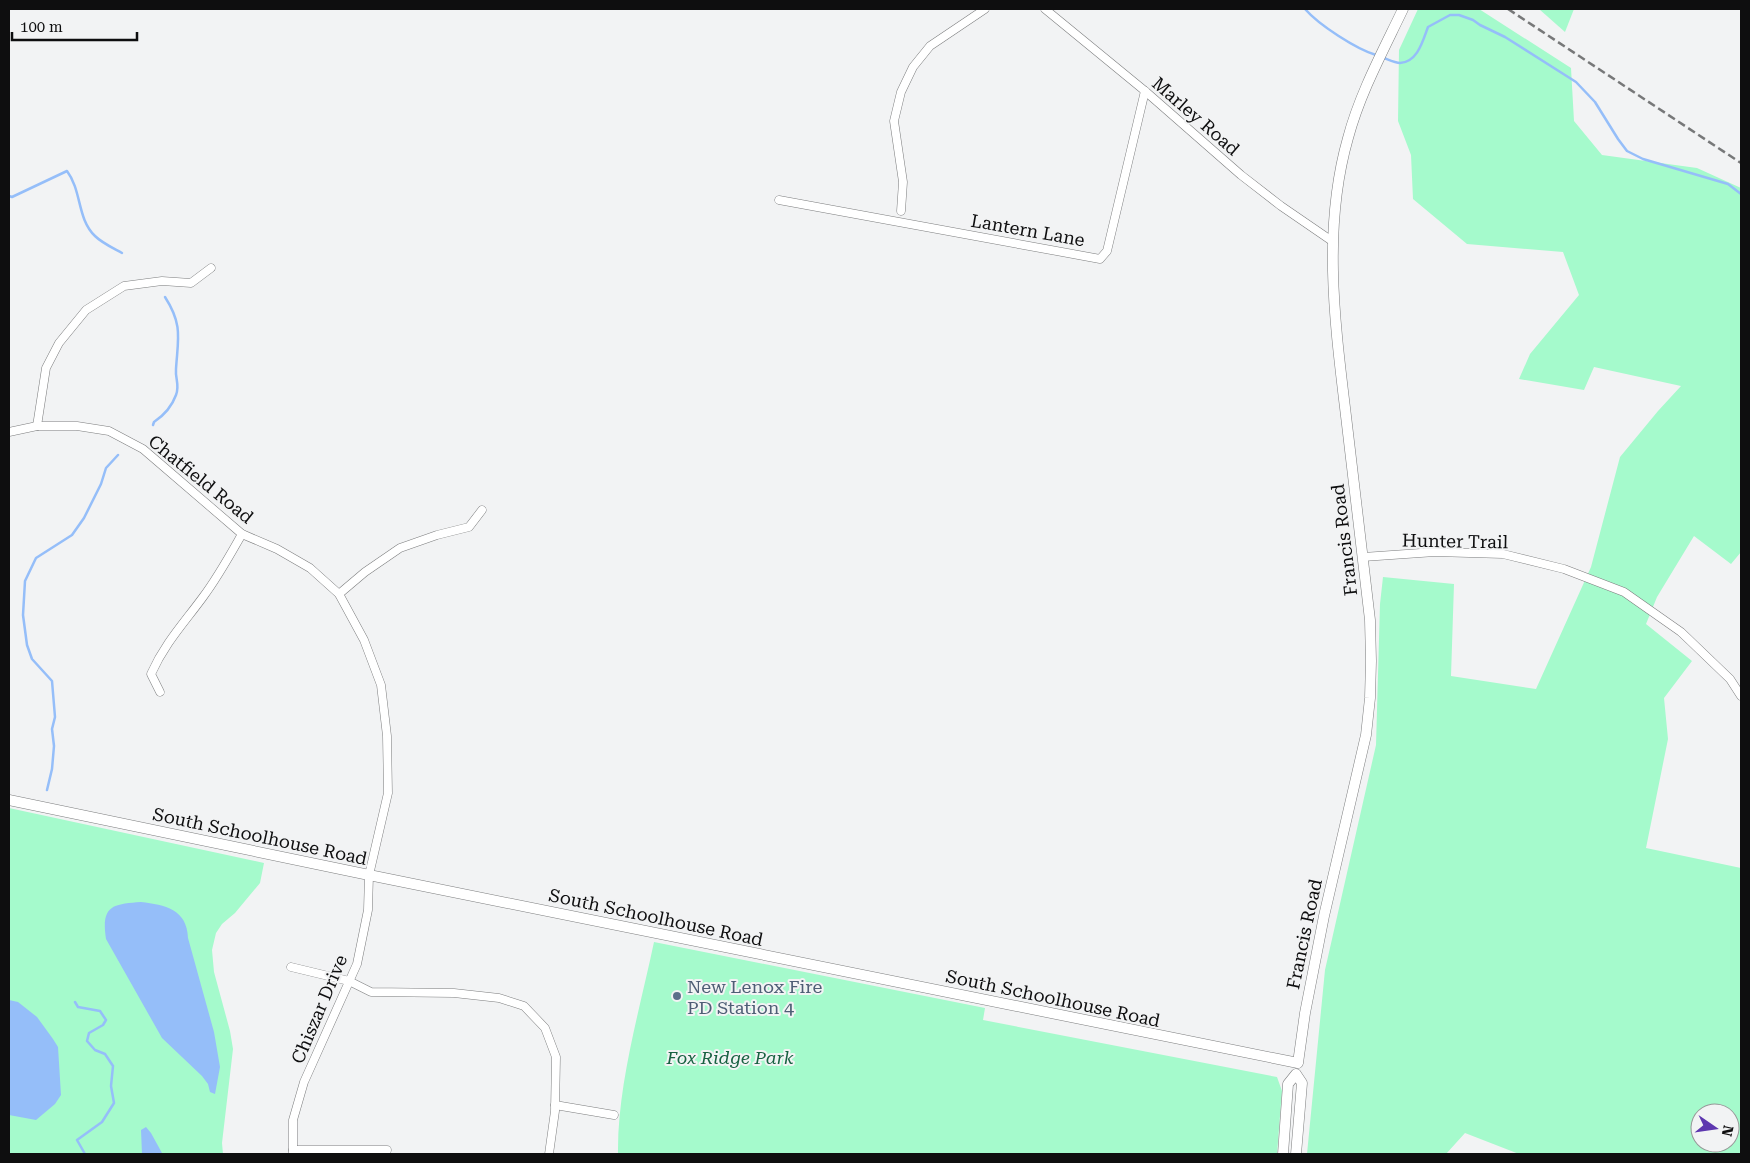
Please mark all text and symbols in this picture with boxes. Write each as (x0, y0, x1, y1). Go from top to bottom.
scale bar (12, 10, 138, 42)
text: 100 m (20, 18, 63, 36)
street label: Marley Road (1148, 72, 1244, 160)
street label: Lantern Lane (969, 210, 1087, 250)
street label: Chatfield Road (144, 430, 258, 528)
street label: Francis Road (1327, 482, 1361, 597)
street label: Hunter Trail (1402, 530, 1509, 552)
street label: South Schoolhouse Road (151, 803, 370, 869)
street label: Francis Road (1282, 876, 1326, 991)
street label: South Schoolhouse Road (547, 884, 766, 950)
street label: Chiszar Drive (287, 951, 351, 1066)
street label: South Schoolhouse Road (944, 965, 1163, 1031)
place label: New Lenox Fire PD Station 4 (687, 976, 823, 1018)
marker: New Lenox Fire PD Station 4 (671, 990, 683, 1002)
park label: Fox Ridge Park (666, 1047, 794, 1068)
north arrow (1690, 1103, 1740, 1153)
text: N (1719, 1124, 1737, 1138)

